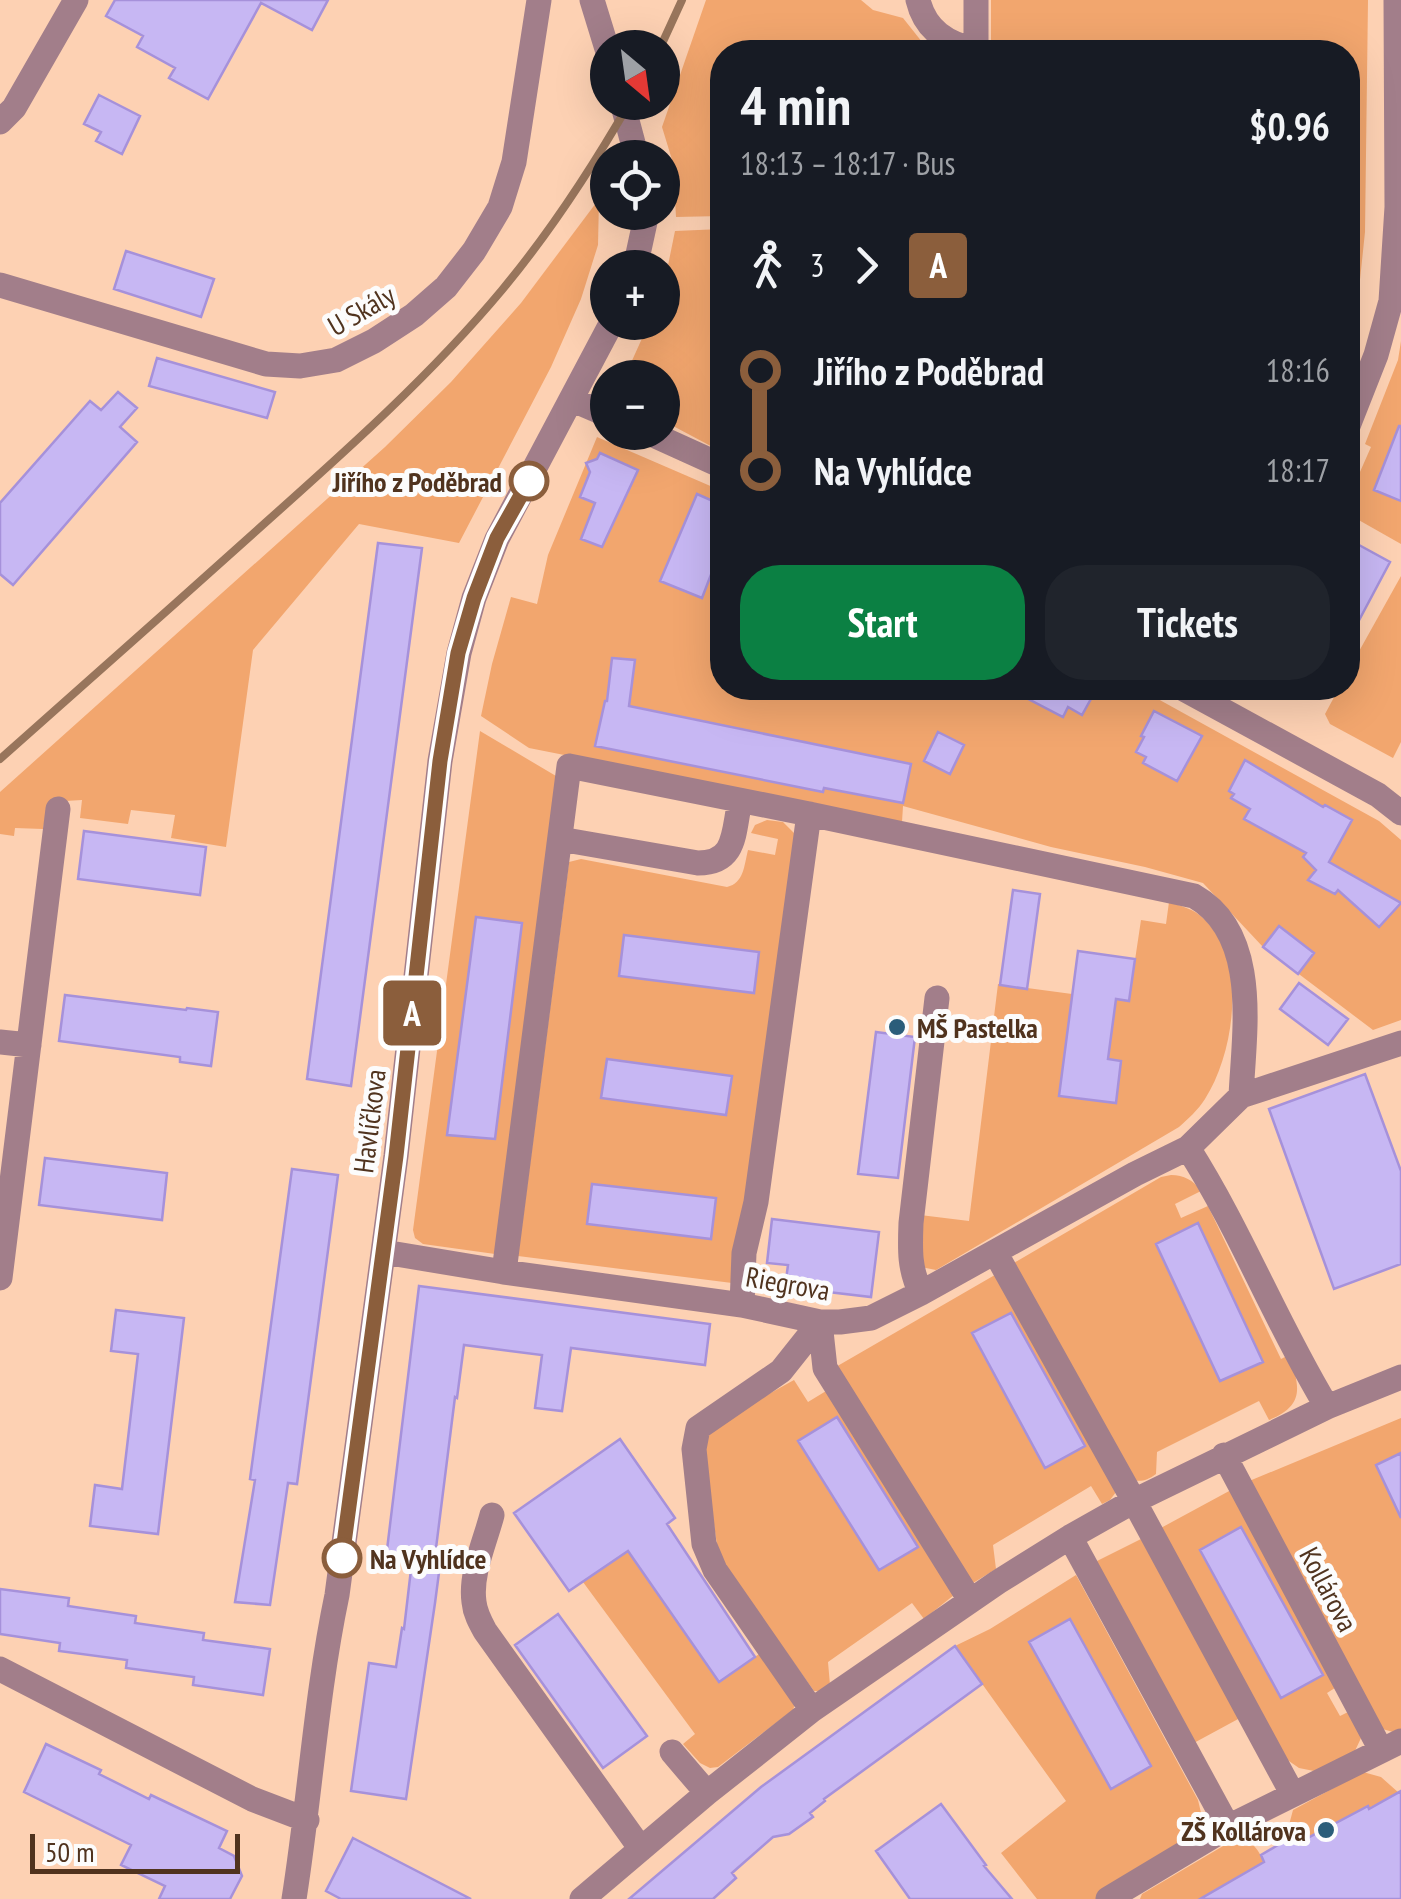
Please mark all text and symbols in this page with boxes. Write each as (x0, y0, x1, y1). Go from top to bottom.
north arrow (590, 30, 680, 120)
map controls (590, 30, 680, 450)
text: 4 min (740, 69, 851, 140)
text: $0.96 (1249, 101, 1330, 150)
button: locate (590, 140, 680, 230)
text: 18:13 – 18:17 · Bus (740, 142, 955, 184)
icon: walk (740, 238, 795, 293)
icon: forward (839, 238, 894, 293)
text: A (929, 242, 947, 288)
text: 3 (810, 244, 824, 286)
button: + (590, 250, 680, 340)
street label: U Skály (321, 276, 402, 344)
text: Jiřího z Poděbrad (814, 346, 1044, 395)
text: 18:16 (1266, 349, 1330, 391)
button: − (590, 360, 680, 450)
text: Na Vyhlídce (814, 446, 972, 495)
text: 18:17 (1266, 449, 1330, 491)
marker: Jiřího z Poděbrad (510, 462, 548, 500)
place label: Jiřího z Poděbrad (332, 463, 502, 500)
button: Start (740, 565, 1025, 680)
button: Tickets (1045, 565, 1330, 680)
line badge: A (380, 980, 444, 1046)
text: A (403, 990, 421, 1036)
place label: MŠ Pastelka (917, 1009, 1038, 1046)
marker: MŠ Pastelka (886, 1016, 908, 1038)
street label: Havlíčkova (344, 1067, 394, 1175)
street label: Riegrova (743, 1257, 833, 1309)
marker: Na Vyhlídce (323, 1539, 361, 1577)
place label: Na Vyhlídce (370, 1540, 486, 1577)
street label: Kollárova (1291, 1540, 1367, 1638)
place label: ZŠ Kollárova (1181, 1812, 1306, 1849)
marker: ZŠ Kollárova (1315, 1819, 1337, 1841)
scale bar (30, 1829, 240, 1874)
text: 50 m (45, 1833, 94, 1870)

